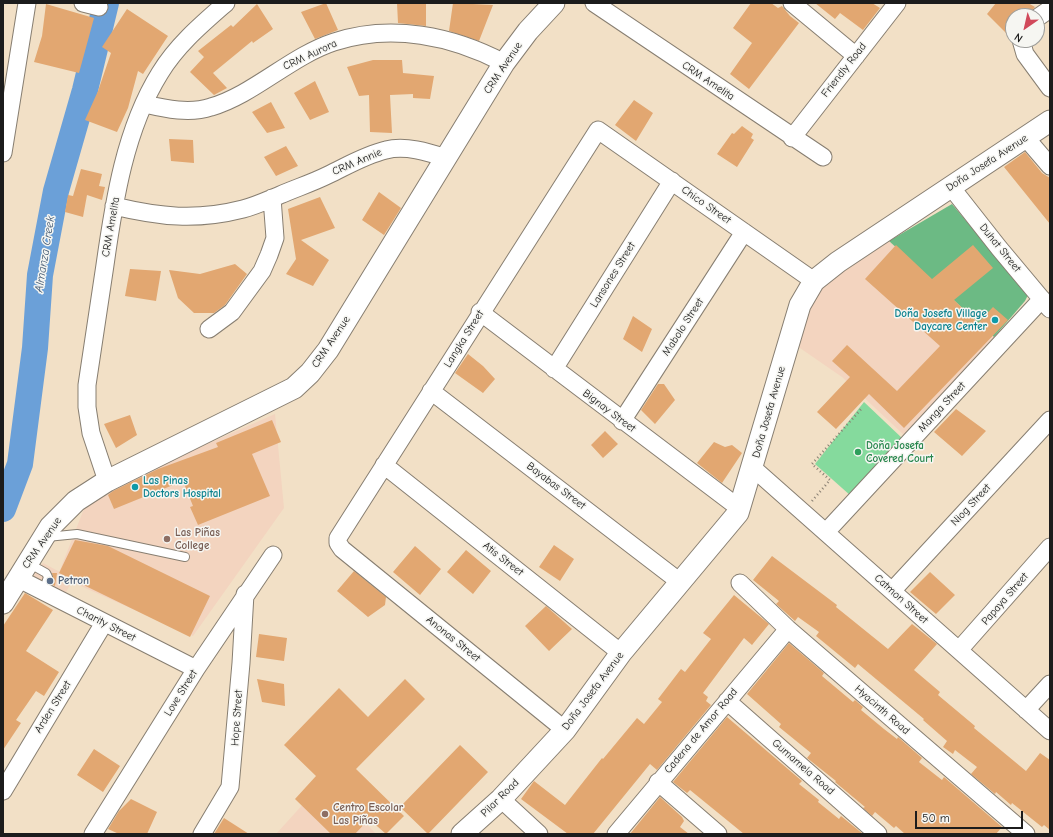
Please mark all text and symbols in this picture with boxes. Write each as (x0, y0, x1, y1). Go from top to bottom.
north arrow (1005, 8, 1045, 48)
text: N (1012, 30, 1025, 45)
street label: CRM Aurora (281, 37, 339, 73)
street label: CRM Avenue (481, 40, 525, 96)
street label: Friendly Road (819, 40, 869, 100)
street label: CRM Amelita (679, 59, 737, 103)
street label: Doña Josefa Avenue (944, 132, 1030, 194)
street label: CRM Annie (330, 146, 384, 178)
street label: Chico Street (679, 183, 733, 227)
street label: CRM Amelita (99, 196, 123, 258)
water label: Almanza Creek (32, 215, 58, 293)
street label: Duhat Street (976, 221, 1024, 275)
street label: Lansones Street (588, 240, 638, 310)
street label: Mabolo Street (659, 296, 707, 358)
place label: Doña Josefa Village Daycare Center (894, 307, 987, 333)
street label: Langka Street (441, 308, 487, 370)
street label: CRM Avenue (309, 314, 353, 370)
marker: Doña Josefa Village Daycare Center (990, 315, 1000, 325)
street label: Doña Josefa Avenue (750, 365, 788, 459)
street label: Manga Street (915, 379, 969, 435)
street label: Bignay Street (580, 387, 638, 435)
place label: Doña Josefa Covered Court (866, 439, 933, 465)
marker: Doña Josefa Covered Court (853, 447, 863, 457)
street label: Bayabas Street (524, 460, 588, 512)
place label: Las Pinas Doctors Hospital (143, 474, 221, 500)
street label: Niog Street (948, 481, 994, 529)
marker: Las Pinas Doctors Hospital (130, 482, 140, 492)
street label: CRM Avenue (19, 515, 65, 571)
place label: Las Piñas College (175, 526, 220, 552)
marker: Las Piñas College (162, 534, 172, 544)
street label: Atis Street (480, 539, 526, 579)
street label: Papaya Street (979, 570, 1031, 628)
street label: Catmon Street (871, 571, 931, 627)
place label: Petron (58, 574, 89, 588)
marker: Petron (45, 576, 55, 586)
street label: Charity Street (74, 603, 138, 645)
street label: Anonas Street (423, 613, 483, 665)
street label: Doña Josefa Avenue (559, 649, 627, 733)
street label: Love Street (162, 667, 200, 719)
street label: Arden Street (32, 678, 74, 736)
street label: Hyacinth Road (852, 682, 912, 738)
street label: Cadena de Amor Road (661, 686, 741, 776)
street label: Hope Street (228, 689, 246, 747)
street label: Gumamela Road (769, 736, 837, 798)
street label: Pilar Road (478, 776, 522, 820)
place label: Centro Escolar Las Piñas (333, 801, 403, 827)
scale bar (917, 803, 1025, 829)
marker: Centro Escolar Las Piñas (320, 809, 330, 819)
text: 50 m (922, 811, 950, 825)

